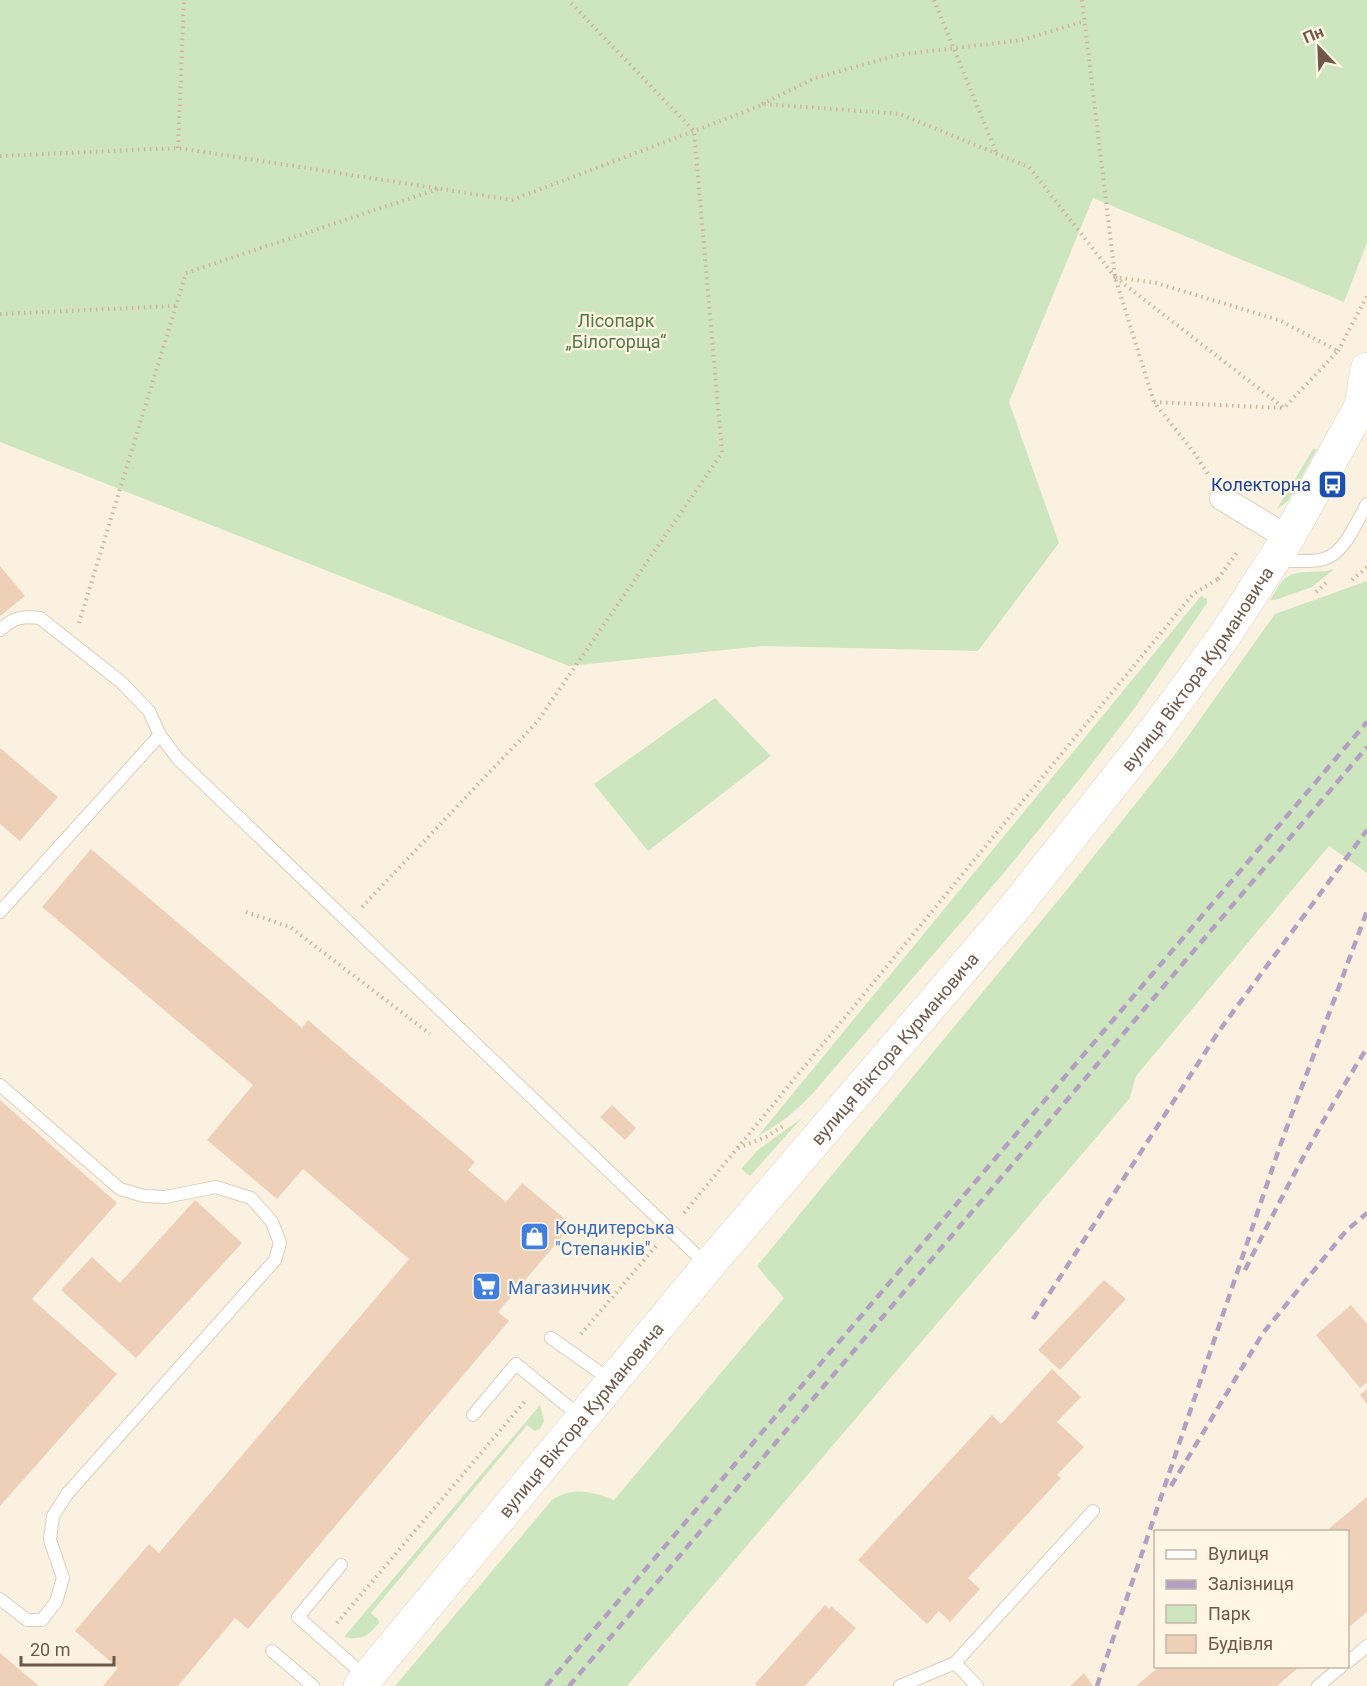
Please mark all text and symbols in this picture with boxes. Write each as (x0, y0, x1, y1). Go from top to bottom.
north arrow (1289, 18, 1349, 78)
text: Пн (1300, 22, 1326, 47)
park label: Лісопарк „Білогорща“ (566, 310, 667, 352)
bus stop icon: Колекторна (1316, 468, 1348, 500)
place label: Колекторна (1211, 474, 1311, 495)
street label: вулиця Віктора Курмановича (1117, 562, 1277, 775)
street label: вулиця Віктора Курмановича (806, 948, 983, 1149)
place label: Кондитерська "Степанків" (555, 1217, 675, 1259)
shop icon: Кондитерська "Степанків" (518, 1221, 550, 1253)
supermarket icon: Магазинчик (471, 1271, 503, 1303)
place label: Магазинчик (508, 1277, 611, 1298)
street label: вулиця Віктора Курмановича (494, 1318, 667, 1521)
legend (1154, 1530, 1349, 1668)
text: Вулиця (1208, 1543, 1269, 1564)
text: Залізниця (1208, 1573, 1294, 1594)
text: Парк (1208, 1603, 1251, 1624)
scale bar (21, 1629, 114, 1667)
text: Будівля (1208, 1633, 1273, 1654)
text: 20 m (30, 1639, 70, 1660)

